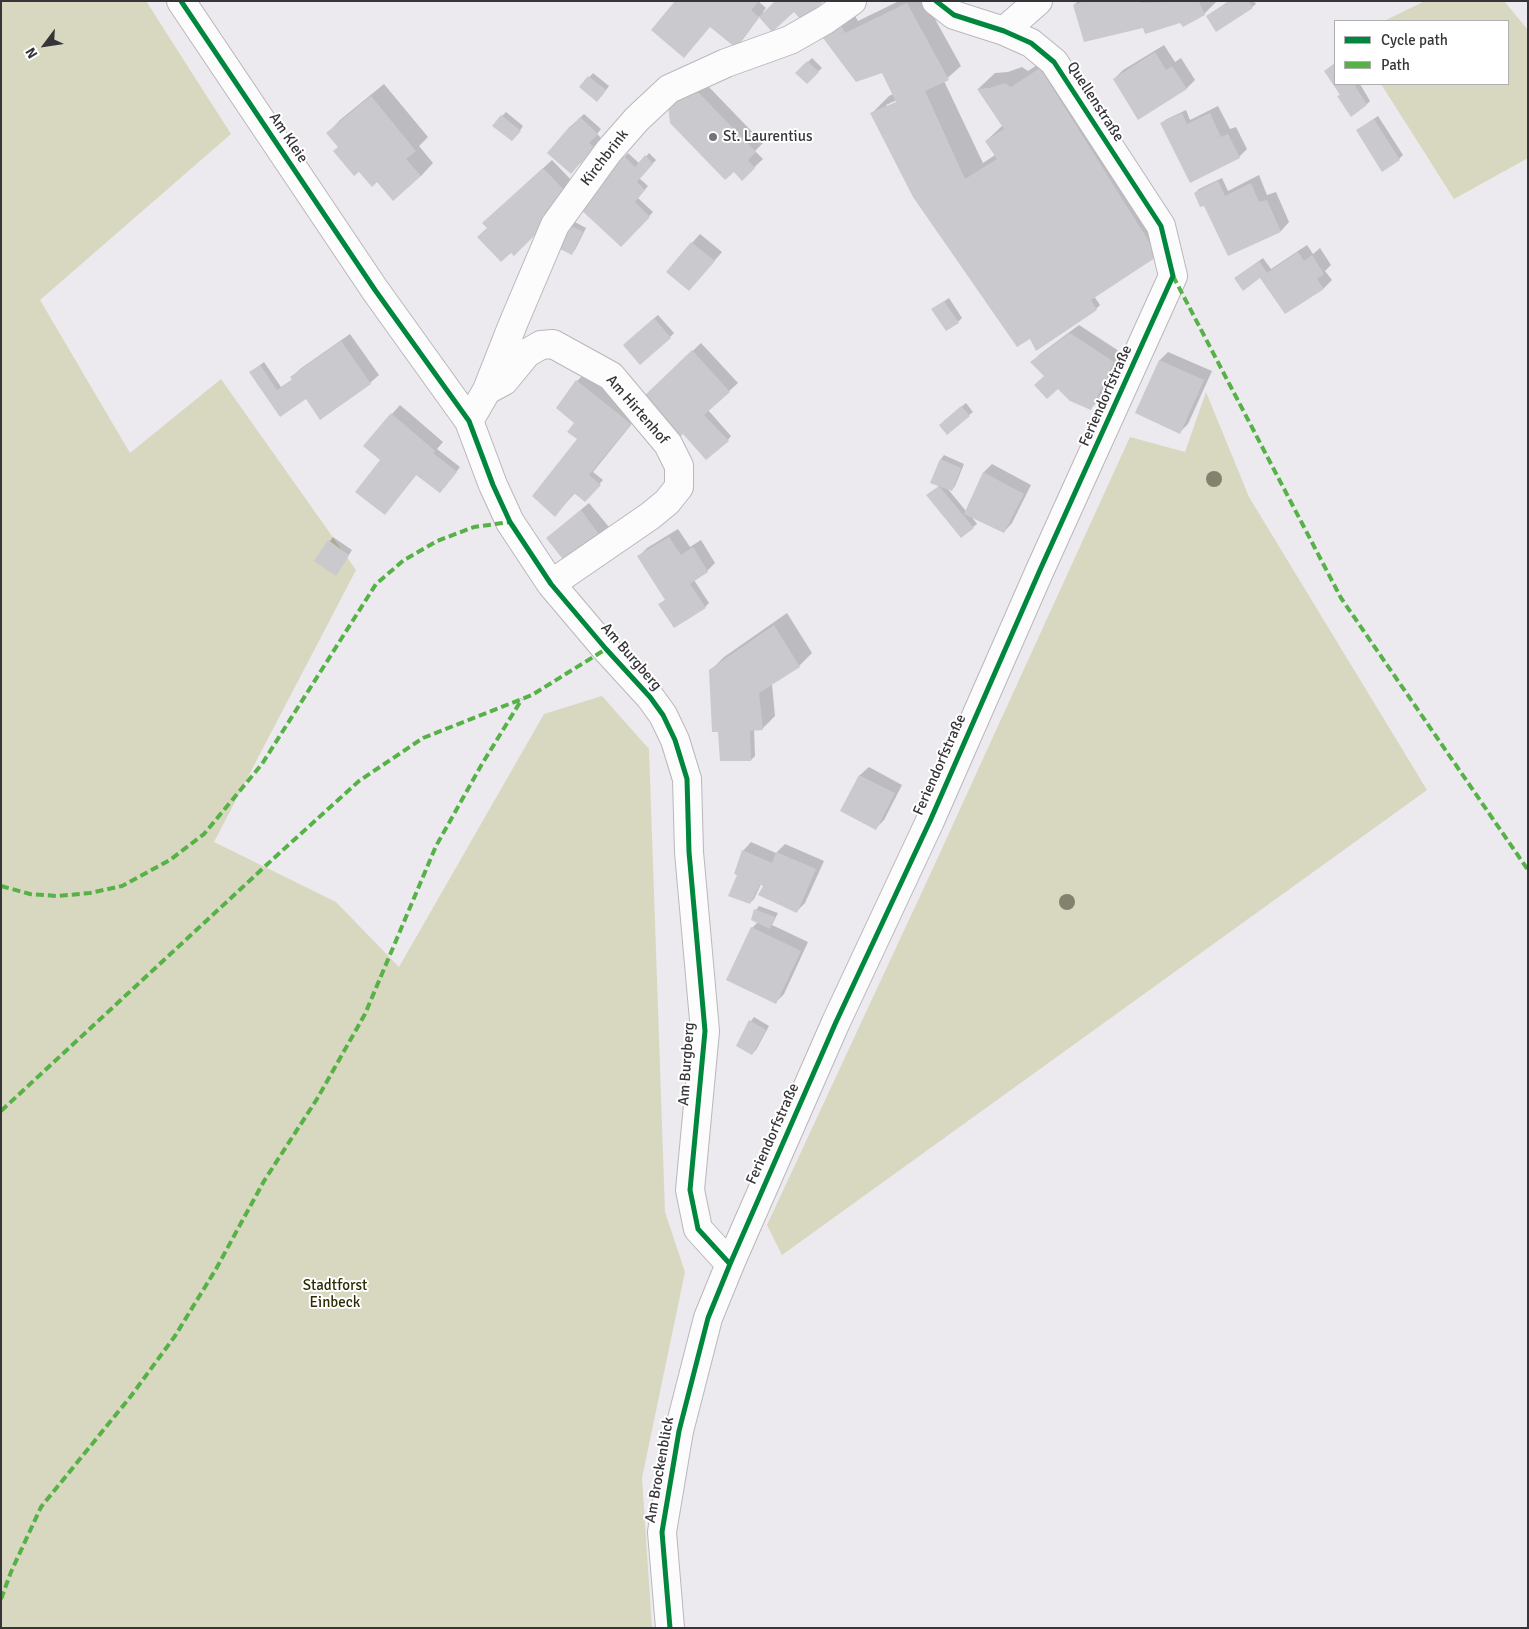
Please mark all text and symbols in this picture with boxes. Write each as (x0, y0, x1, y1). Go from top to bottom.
north arrow (20, 20, 70, 70)
legend (1334, 20, 1509, 85)
text: Cycle path (1381, 31, 1448, 49)
text: N (22, 44, 42, 62)
text: Path (1381, 56, 1410, 74)
street label: Quellenstraße (1063, 59, 1127, 145)
street label: Am Kleie (265, 109, 311, 167)
street label: Kirchbrink (577, 126, 633, 190)
place label: St. Laurentius (723, 128, 812, 146)
marker: St. Laurentius (707, 131, 719, 143)
street label: Feriendorfstraße (1076, 343, 1136, 449)
street label: Am Hirtenhof (602, 372, 672, 448)
street label: Am Burgberg (597, 619, 665, 695)
street label: Feriendorfstraße (910, 712, 970, 818)
street label: Am Burgberg (675, 1022, 699, 1106)
street label: Feriendorfstraße (743, 1081, 803, 1187)
park label: Stadtforst Einbeck (303, 1277, 367, 1312)
street label: Am Brockenblick (642, 1416, 678, 1524)

